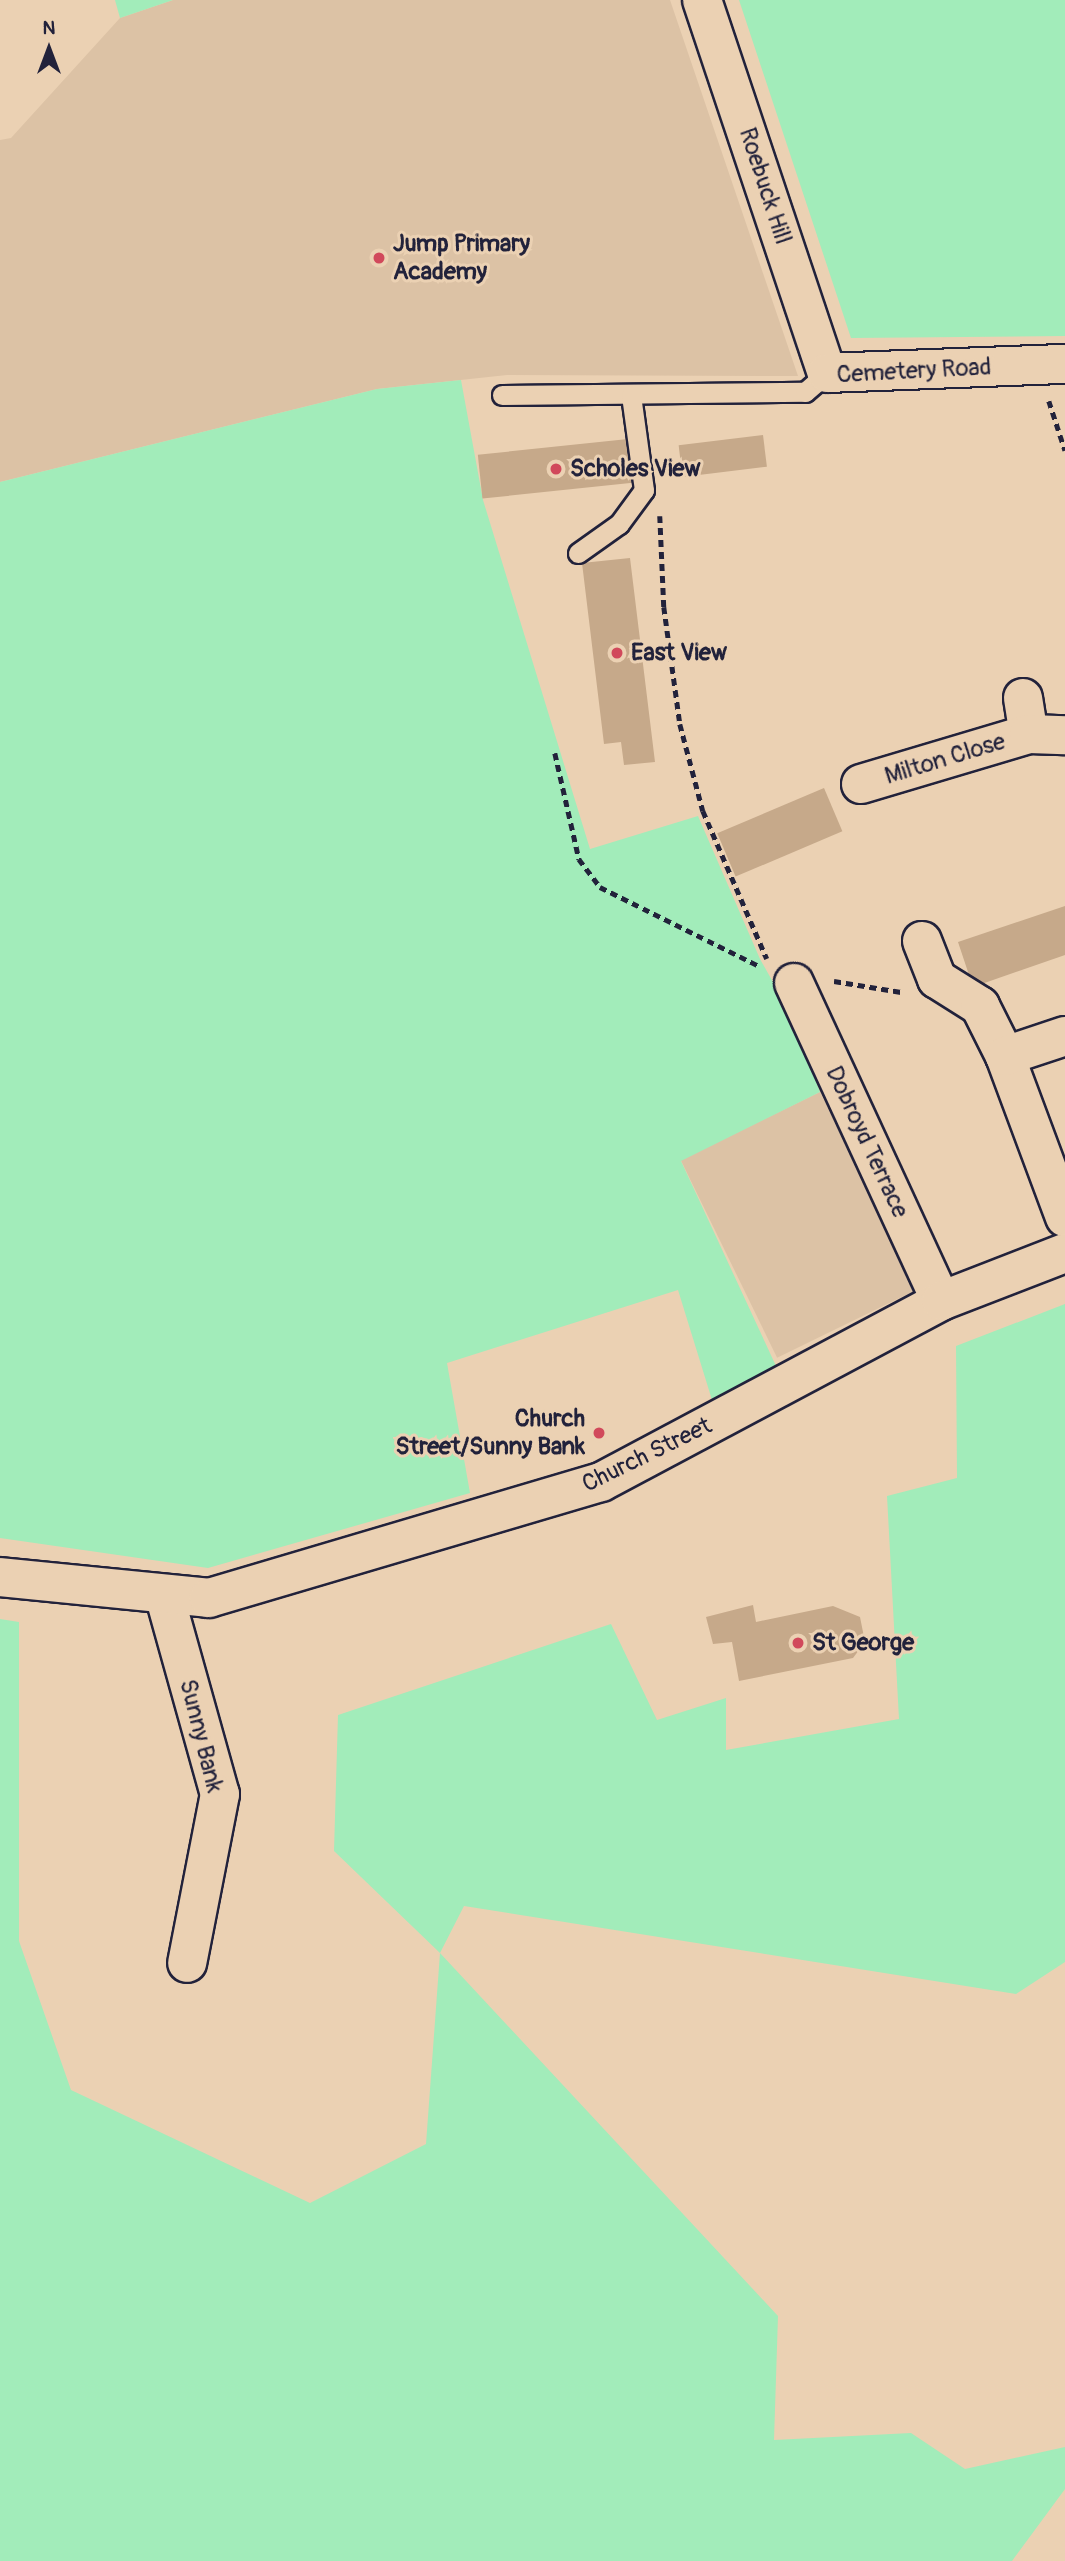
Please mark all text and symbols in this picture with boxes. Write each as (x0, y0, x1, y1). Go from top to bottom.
north arrow (14, 14, 84, 84)
text: N (43, 16, 55, 40)
street label: Roebuck Hill (733, 124, 797, 248)
place label: Jump Primary Academy (393, 230, 530, 286)
marker: Jump Primary Academy (371, 250, 387, 266)
street label: Cemetery Road (836, 353, 992, 389)
place label: Scholes View (570, 455, 700, 483)
marker: Scholes View (548, 461, 564, 477)
place label: East View (631, 639, 727, 667)
marker: East View (609, 645, 625, 661)
street label: Milton Close (881, 727, 1009, 791)
street label: Dobroyd Terrace (819, 1062, 915, 1222)
place label: Church Street/Sunny Bank (395, 1405, 585, 1461)
street label: Church Street (578, 1411, 716, 1499)
marker: Church Street/Sunny Bank (591, 1425, 607, 1441)
place label: St George (812, 1629, 914, 1657)
marker: St George (790, 1635, 806, 1651)
street label: Sunny Bank (173, 1676, 229, 1796)

